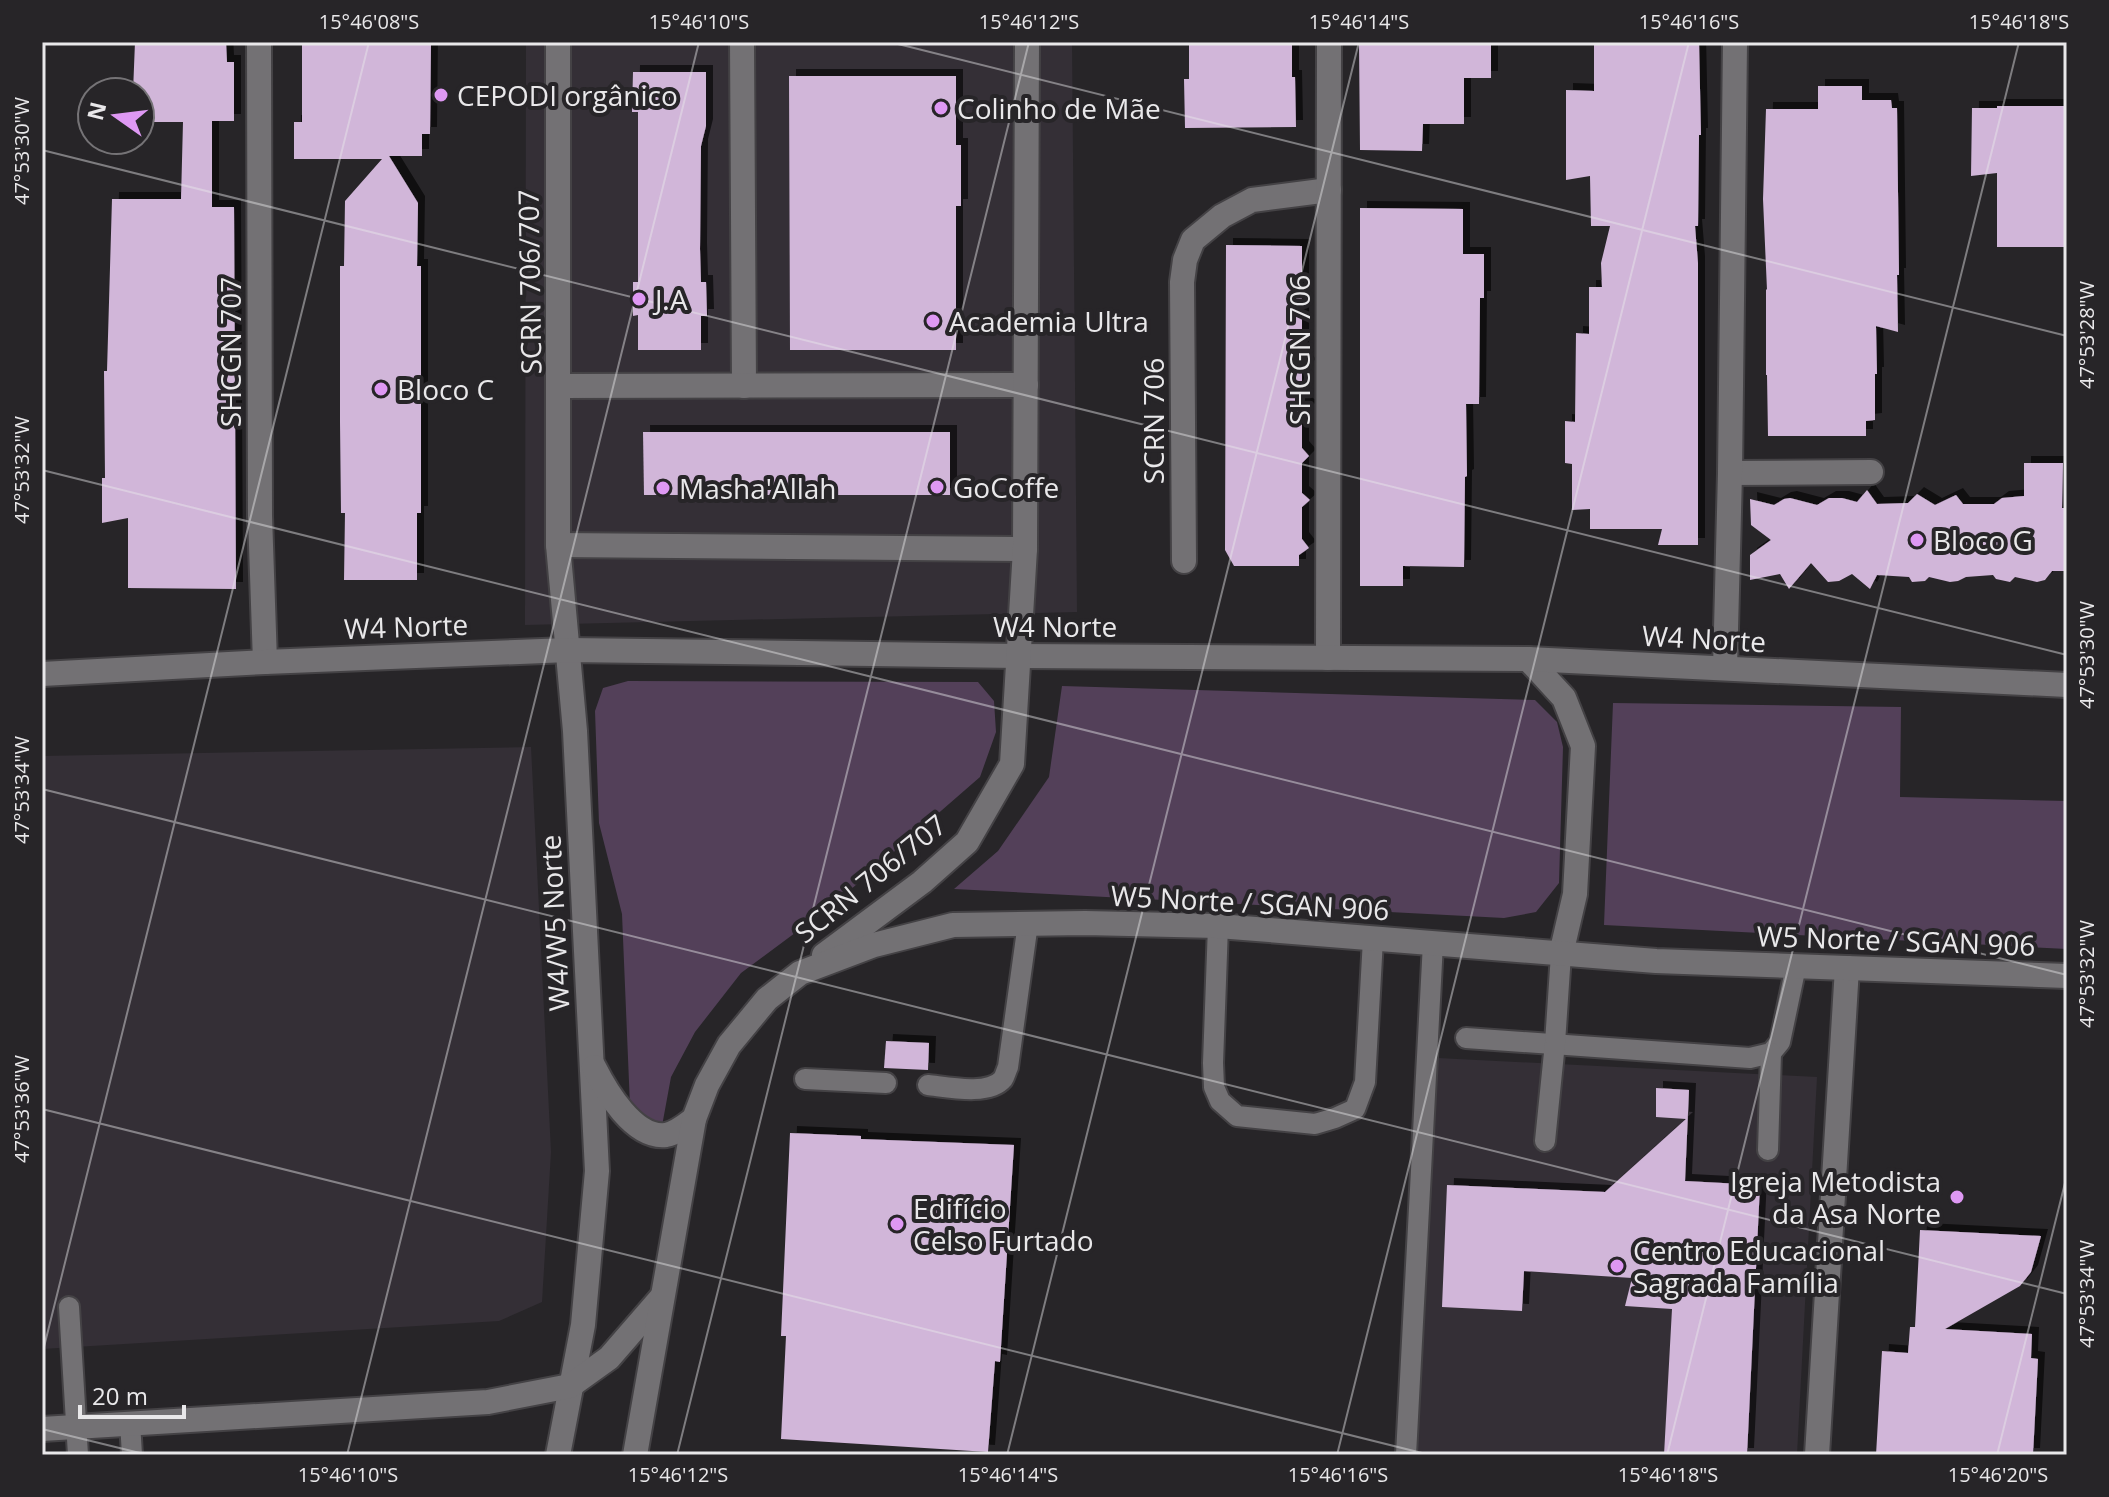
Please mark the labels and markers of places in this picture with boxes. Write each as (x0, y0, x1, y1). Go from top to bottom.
place label: CEPODI orgânico (457, 76, 678, 114)
marker: CEPODI orgânico (432, 86, 450, 104)
place label: Colinho de Mãe (957, 89, 1161, 127)
marker: Colinho de Mãe (932, 99, 950, 117)
place label: J.A (652, 280, 688, 318)
marker: J.A (630, 290, 648, 308)
place label: Academia Ultra (949, 302, 1149, 340)
marker: Academia Ultra (924, 312, 942, 330)
place label: Bloco C (397, 370, 494, 408)
marker: Bloco C (372, 380, 390, 398)
place label: GoCoffe (953, 468, 1059, 506)
place label: Masha'Allah (679, 469, 837, 507)
marker: GoCoffe (928, 478, 946, 496)
marker: Masha'Allah (654, 479, 672, 497)
place label: Bloco G (1933, 521, 2033, 559)
marker: Bloco G (1908, 531, 1926, 549)
place label: Igreja Metodista da Asa Norte (1730, 1162, 1941, 1232)
marker: Igreja Metodista da Asa Norte (1948, 1188, 1966, 1206)
place label: Edifício Celso Furtado (913, 1189, 1093, 1259)
marker: Edifício Celso Furtado (888, 1215, 906, 1233)
place label: Centro Educacional Sagrada Família (1633, 1231, 1885, 1301)
marker: Centro Educacional Sagrada Família (1608, 1257, 1626, 1275)

